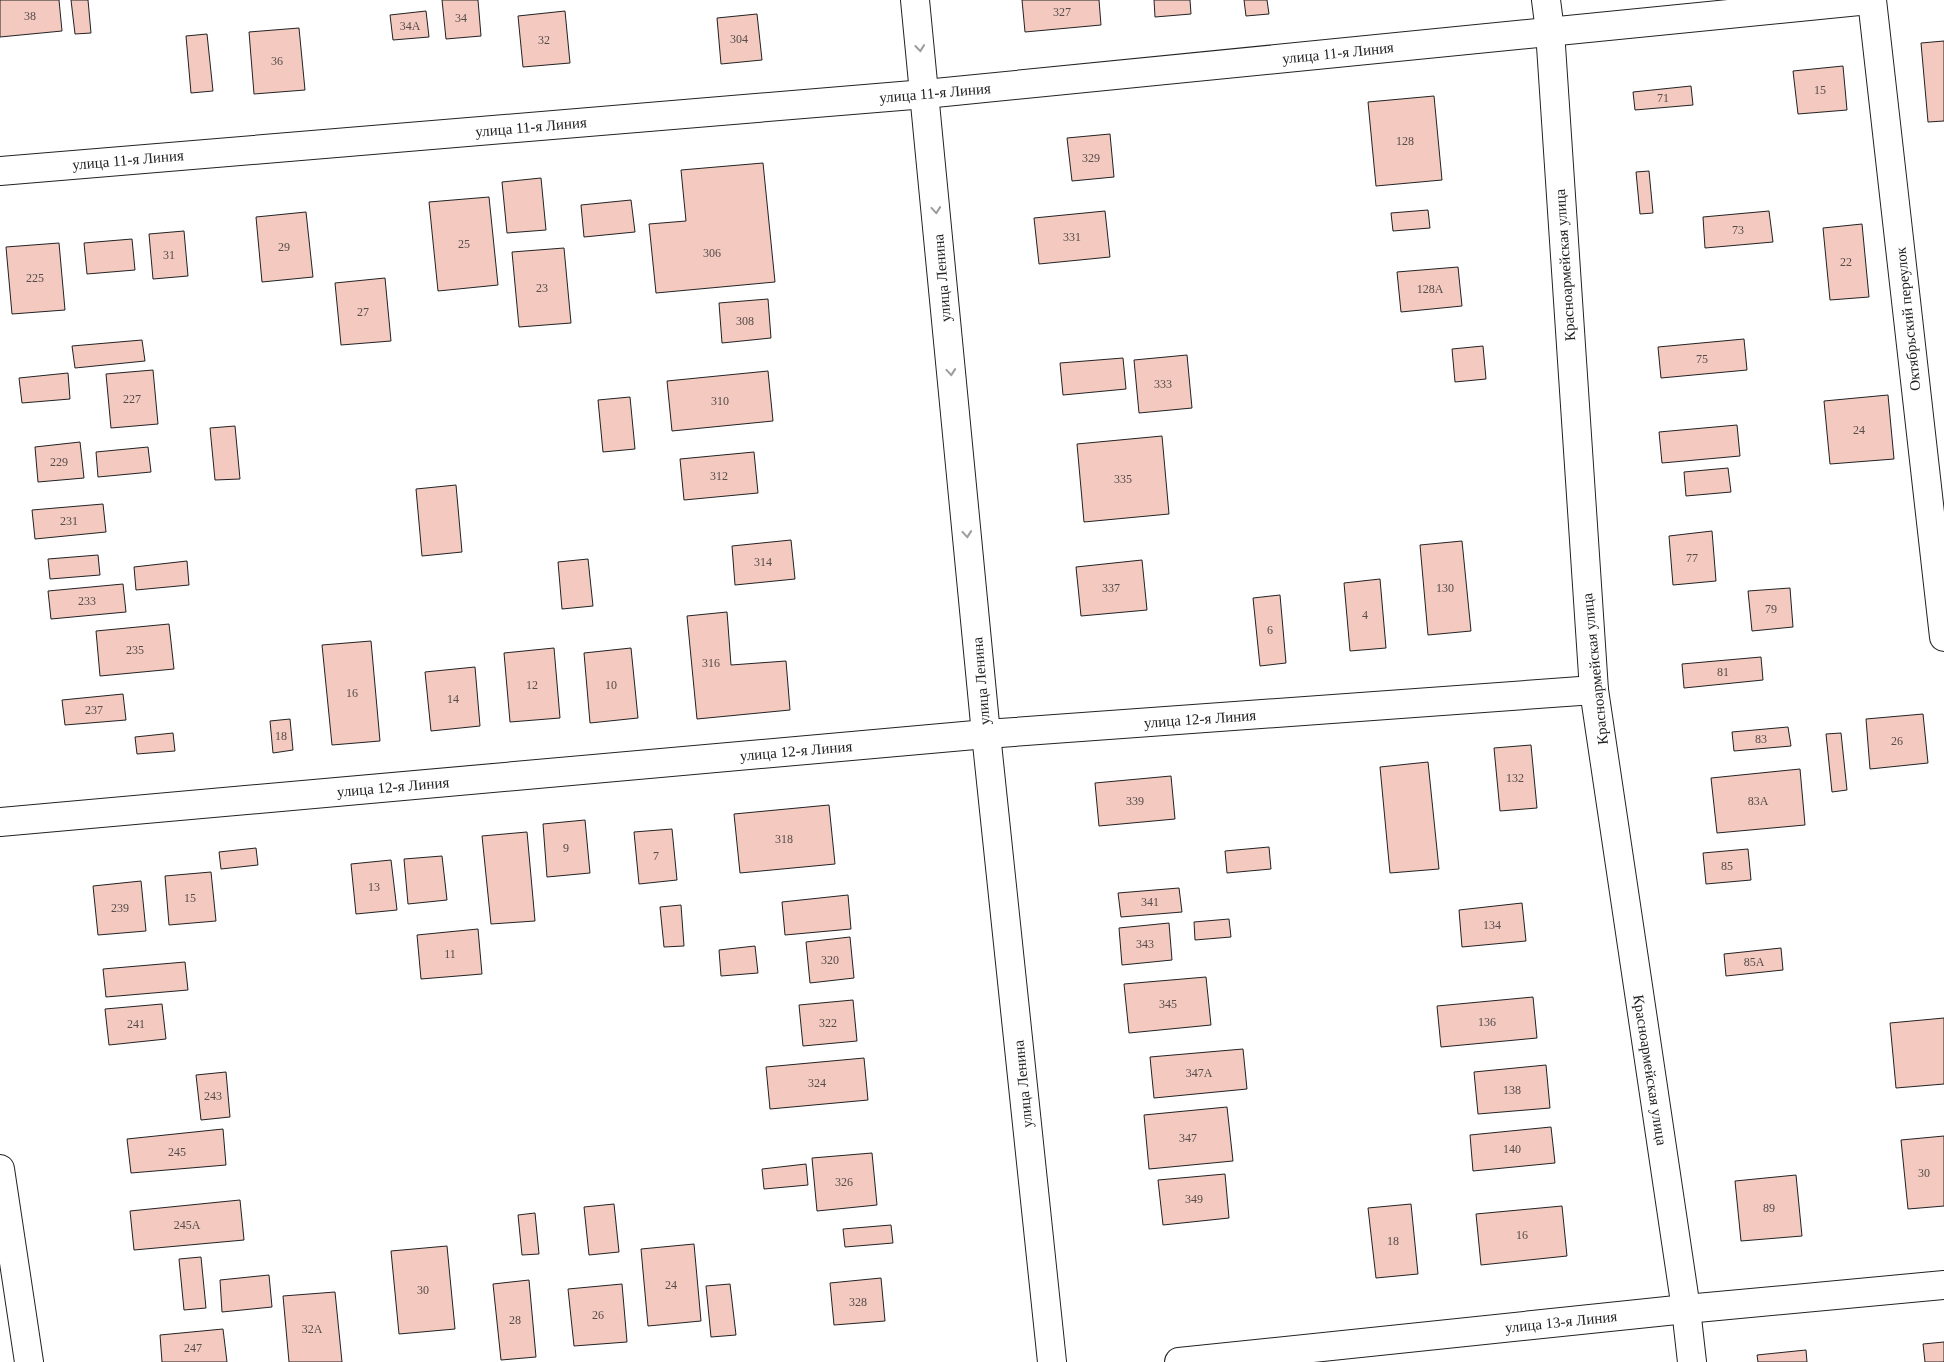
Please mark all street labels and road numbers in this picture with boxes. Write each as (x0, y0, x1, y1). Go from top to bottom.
street label: улица 11-я Линия (1281, 39, 1395, 67)
street label: улица 11-я Линия (879, 80, 992, 106)
street label: улица 11-я Линия (475, 114, 588, 140)
street label: улица 11-я Линия (72, 147, 185, 173)
street label: Красноармейская улица (1552, 188, 1578, 342)
street label: улица Ленина (930, 233, 954, 323)
street label: Октябрьский переулок (1892, 246, 1924, 392)
street label: Красноармейская улица (1579, 592, 1611, 746)
street label: улица Ленина (969, 636, 993, 726)
street label: улица 12-я Линия (1143, 707, 1257, 731)
street label: улица 12-я Линия (739, 738, 853, 764)
street label: улица 12-я Линия (336, 774, 450, 800)
street label: Красноармейская улица (1630, 993, 1670, 1147)
street label: улица Ленина (1010, 1039, 1036, 1129)
street label: улица 13-я Линия (1504, 1308, 1618, 1336)

